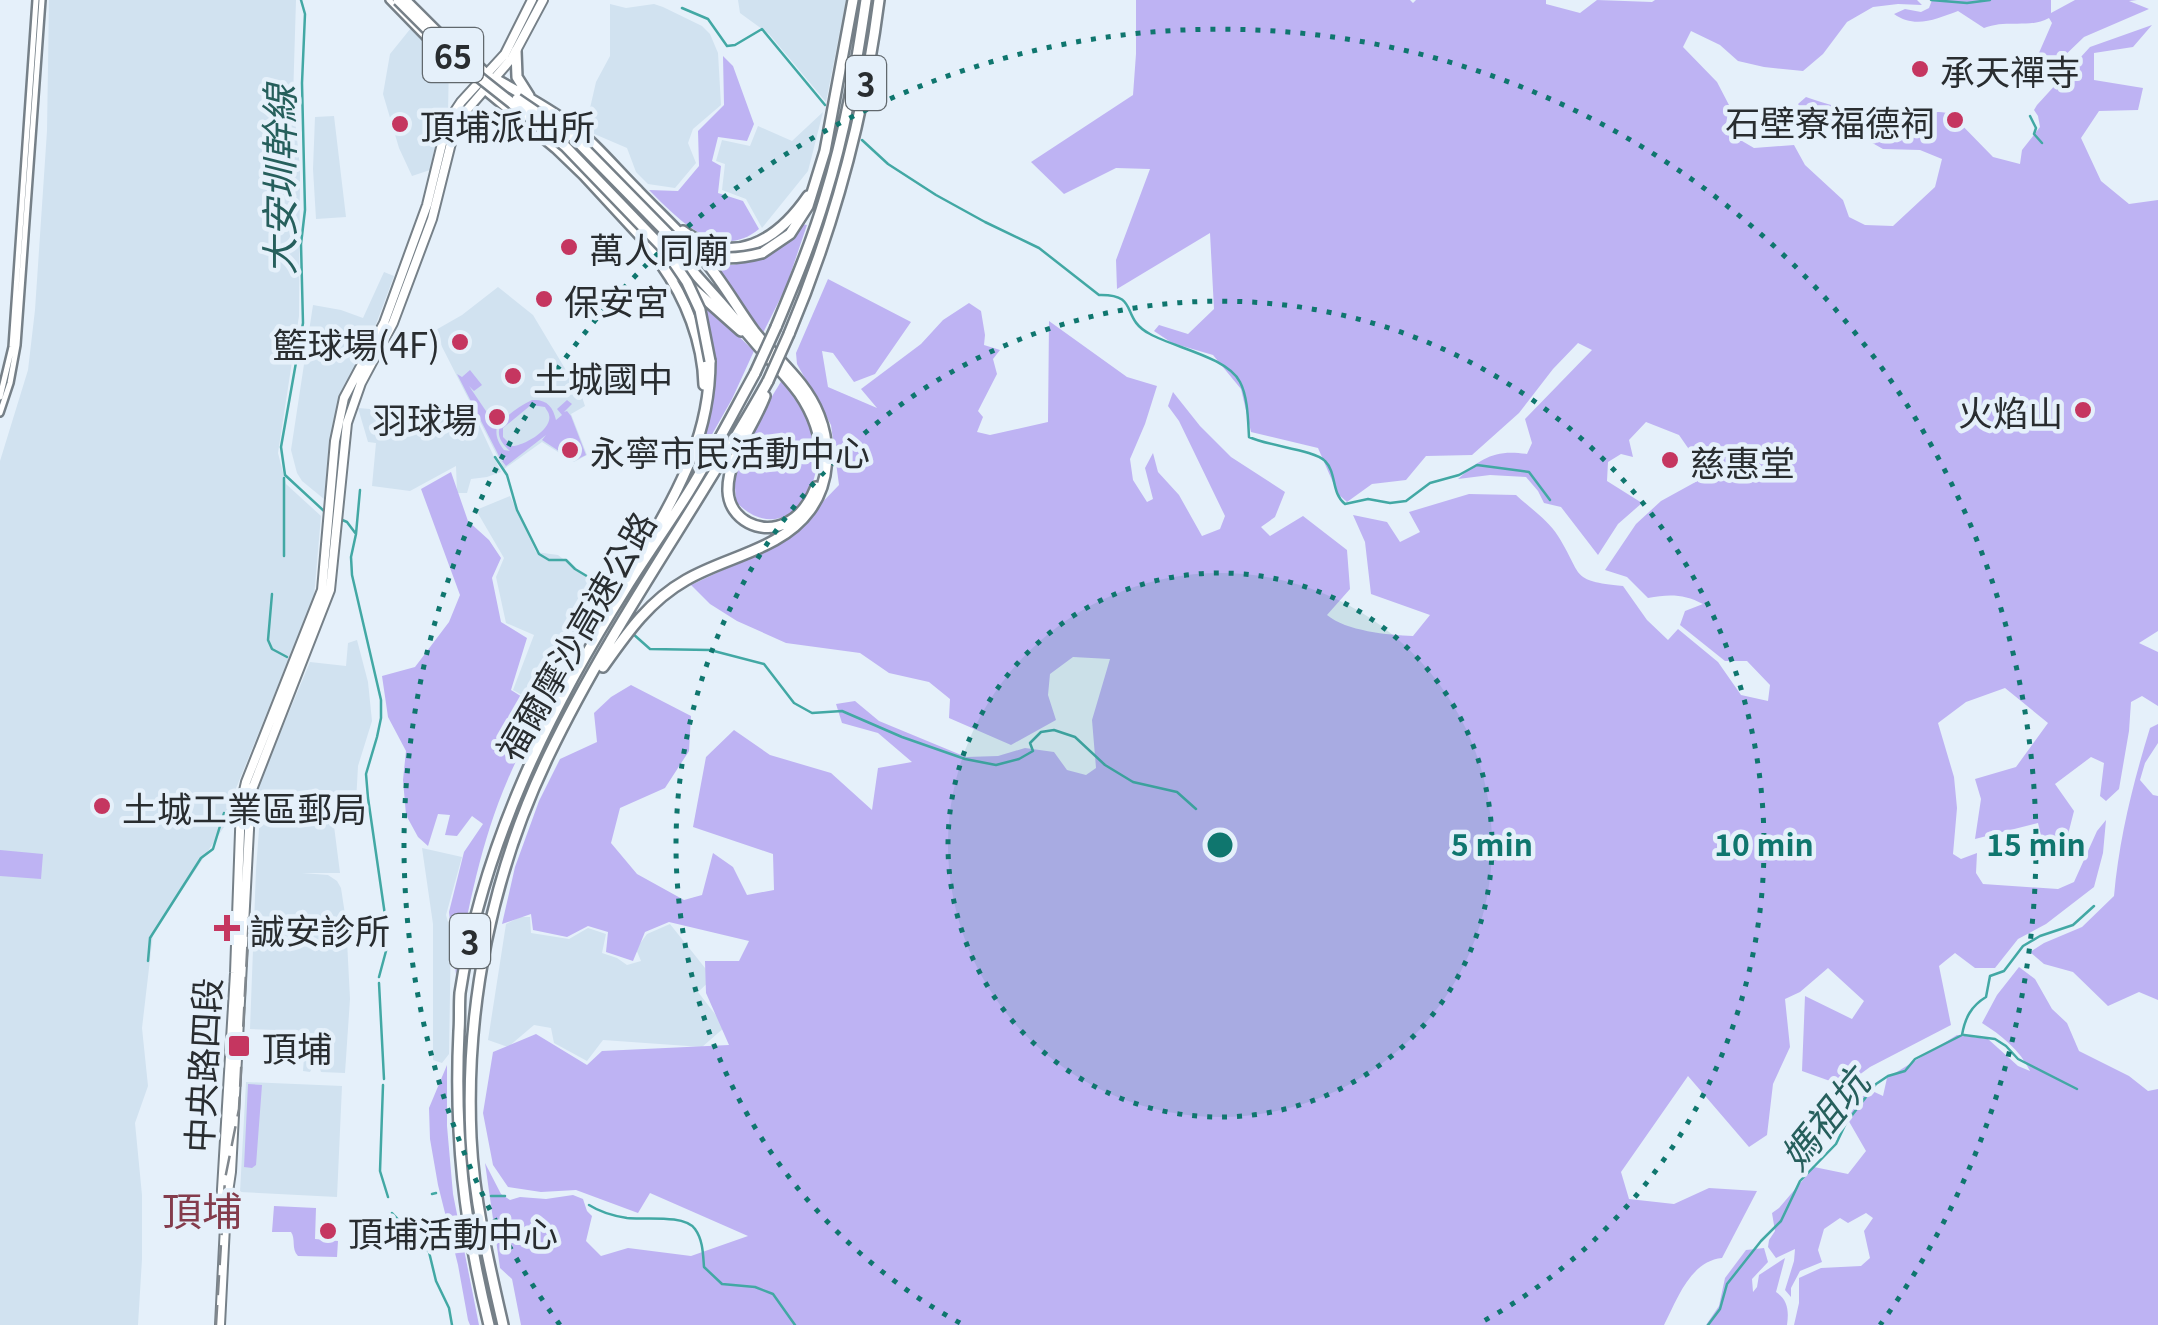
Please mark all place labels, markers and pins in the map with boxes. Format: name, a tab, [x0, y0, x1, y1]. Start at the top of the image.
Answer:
place label: 承天禪寺	[1940, 44, 2080, 95]
marker: 承天禪寺	[1909, 58, 1931, 80]
place label: 石壁寮福德祠	[1725, 95, 1935, 146]
place label: 頂埔派出所	[420, 99, 595, 150]
marker: 石壁寮福德祠	[1944, 109, 1966, 131]
marker: 頂埔派出所	[389, 113, 411, 135]
place label: 萬人同廟	[589, 222, 729, 273]
marker: 萬人同廟	[558, 236, 580, 258]
place label: 保安宮	[564, 274, 669, 325]
marker: 保安宮	[533, 288, 555, 310]
place label: 籃球場(4F)	[273, 317, 440, 368]
marker: 籃球場(4F)	[449, 331, 471, 353]
place label: 土城國中	[533, 351, 673, 402]
marker: 土城國中	[502, 365, 524, 387]
place label: 火焰山	[1958, 385, 2063, 436]
place label: 羽球場	[372, 392, 477, 443]
marker: 火焰山	[2072, 399, 2094, 421]
marker: 羽球場	[486, 406, 508, 428]
place label: 永寧市民活動中心	[590, 425, 870, 476]
place label: 慈惠堂	[1690, 435, 1795, 486]
marker: 永寧市民活動中心	[559, 439, 581, 461]
marker: 慈惠堂	[1659, 449, 1681, 471]
place label: 土城工業區郵局	[122, 781, 367, 832]
marker: 土城工業區郵局	[91, 795, 113, 817]
centre of rings	[1202, 827, 1238, 863]
place label: 誠安診所	[250, 903, 390, 954]
marker: 誠安診所	[214, 915, 240, 941]
place label: 頂埔	[262, 1021, 332, 1072]
marker: 頂埔	[226, 1033, 252, 1059]
place label: 頂埔活動中心	[348, 1206, 558, 1257]
marker: 頂埔活動中心	[317, 1220, 339, 1242]

